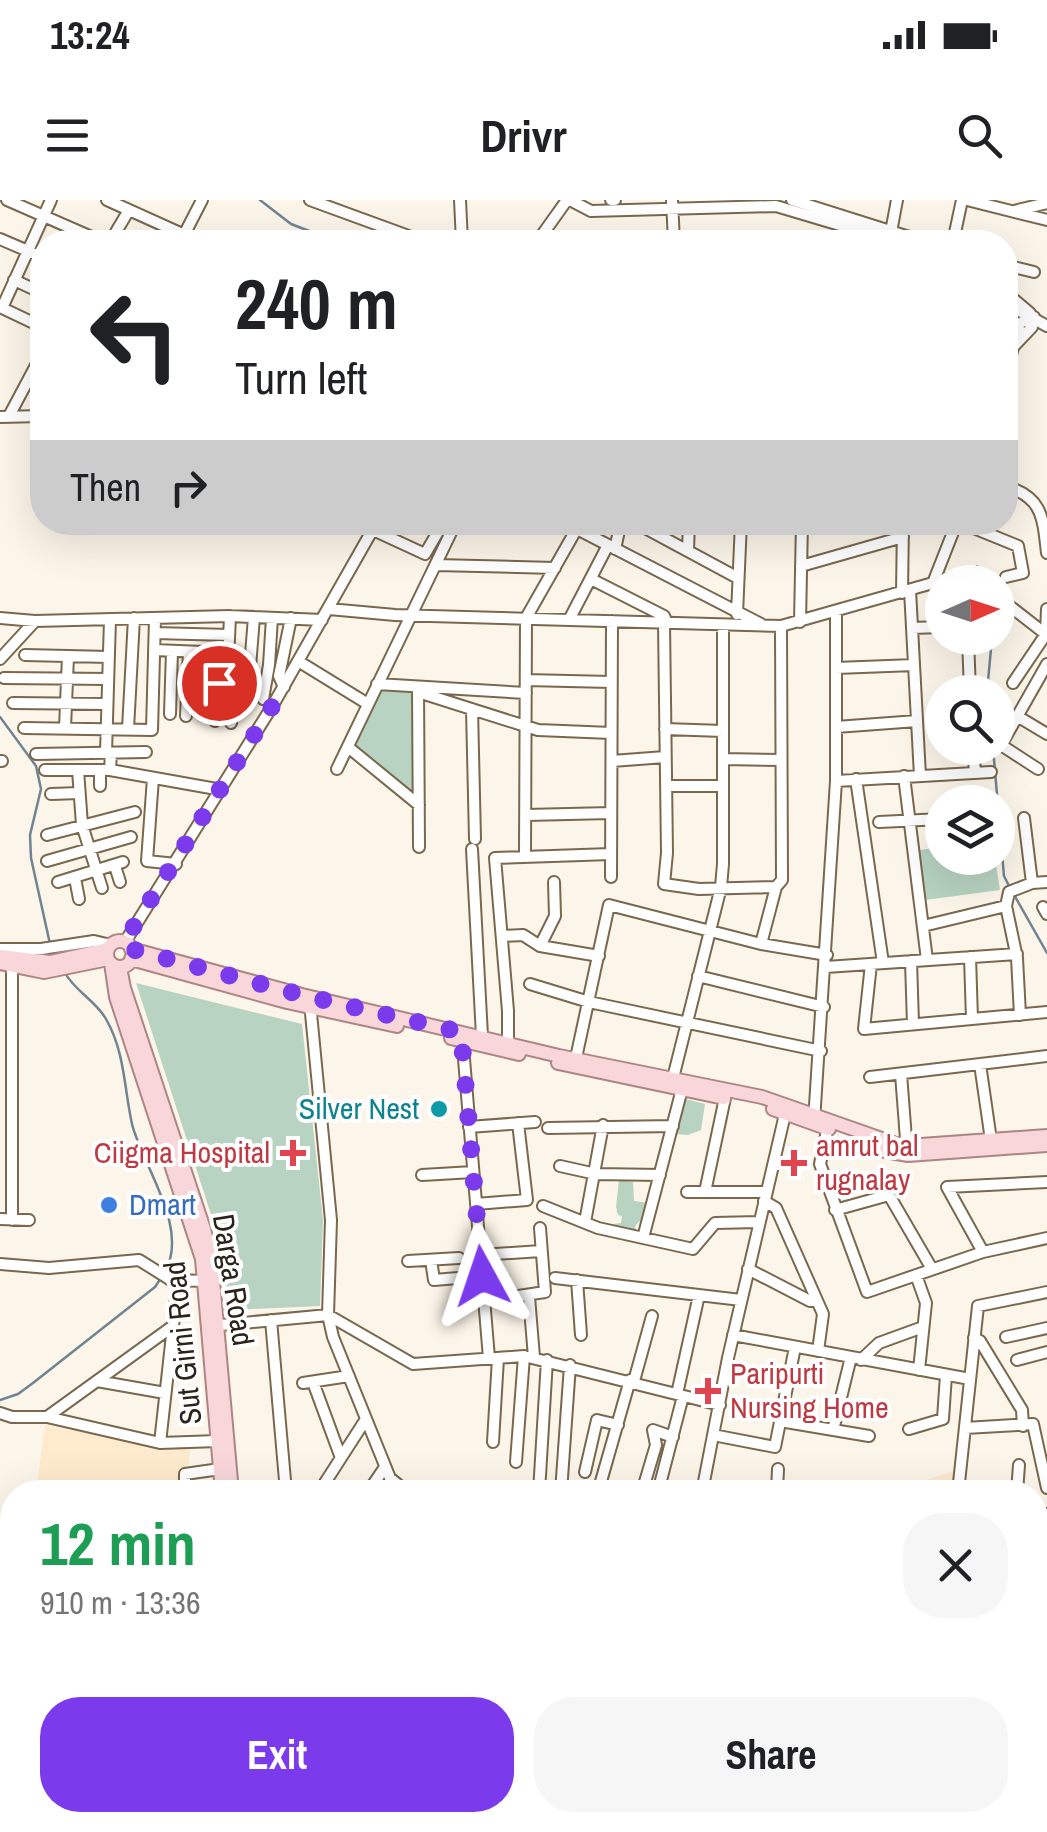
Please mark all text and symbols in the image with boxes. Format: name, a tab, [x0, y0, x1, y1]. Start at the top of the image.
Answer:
text: 13:24	[50, 10, 130, 61]
text: Drivr	[480, 105, 567, 166]
icon: menu	[40, 108, 95, 163]
icon: search	[952, 108, 1007, 163]
text: 240 m	[235, 257, 398, 351]
icon: left	[70, 270, 200, 400]
text: Turn left	[235, 347, 367, 408]
icon: right	[161, 460, 216, 515]
text: Then	[70, 462, 141, 513]
north arrow	[925, 565, 1015, 655]
map controls	[925, 565, 1015, 875]
pin	[177, 641, 262, 726]
icon: arrive	[192, 656, 247, 711]
button: search	[925, 675, 1015, 765]
button: layers	[925, 785, 1015, 875]
place label: Silver Nest	[299, 1088, 419, 1128]
marker: Silver Nest	[428, 1098, 450, 1120]
place label: amrut bal rugnalay	[816, 1125, 919, 1199]
place label: Ciigma Hospital	[94, 1132, 270, 1172]
marker: Ciigma Hospital	[280, 1140, 306, 1166]
marker: amrut bal rugnalay	[781, 1150, 807, 1176]
place label: Dmart	[129, 1184, 196, 1224]
marker: Dmart	[98, 1194, 120, 1216]
street label: Darga Road	[204, 1211, 264, 1348]
position arrow	[430, 1224, 534, 1328]
street label: Sut Girni Road	[154, 1259, 210, 1427]
place label: Paripurti Nursing Home	[730, 1353, 889, 1427]
marker: Paripurti Nursing Home	[695, 1378, 721, 1404]
text: 12 min	[40, 1503, 196, 1584]
button: close	[903, 1513, 1008, 1618]
text: 910 m · 13:36	[40, 1581, 200, 1624]
button: Exit	[40, 1697, 514, 1812]
button: Share	[534, 1697, 1008, 1812]

